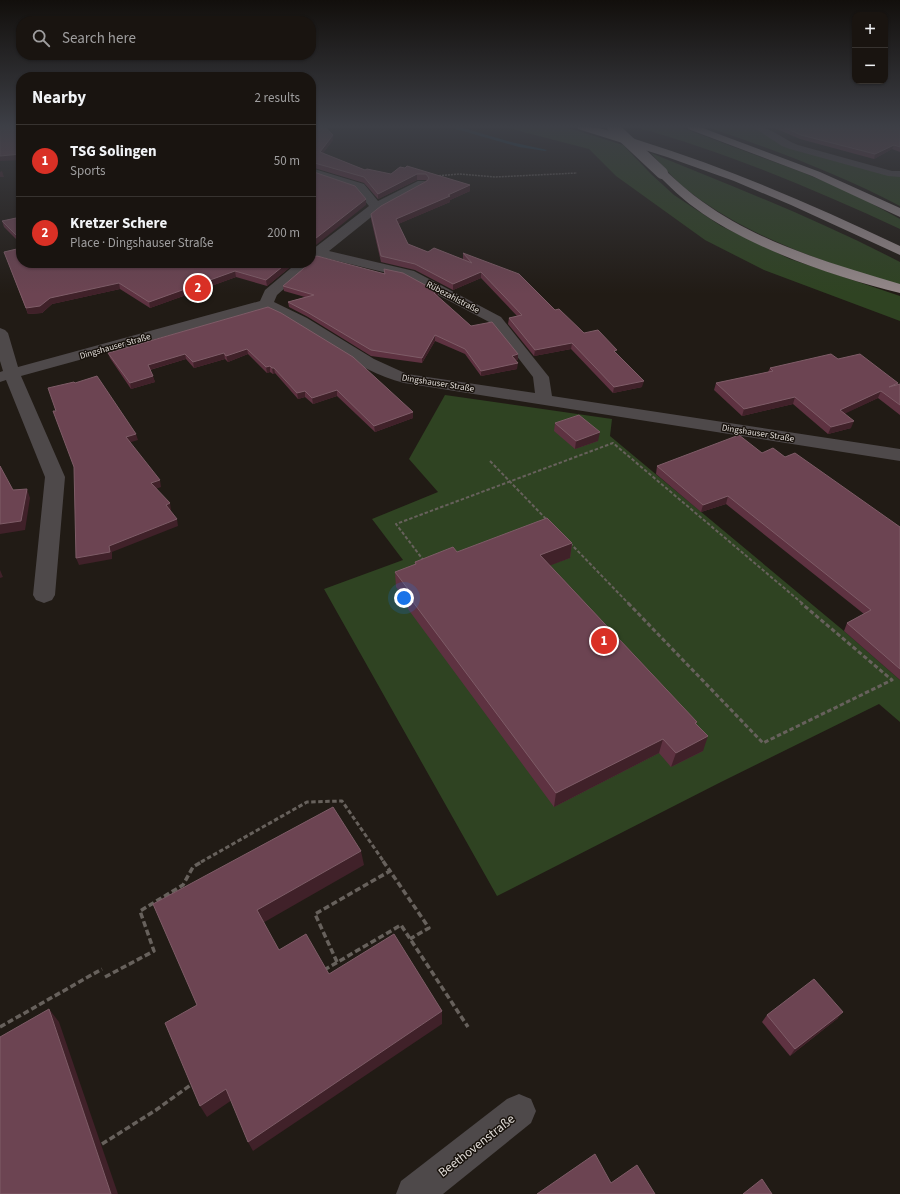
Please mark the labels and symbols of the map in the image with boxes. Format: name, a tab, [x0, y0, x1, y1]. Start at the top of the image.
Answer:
pin: 2	[185, 273, 211, 303]
street label: Rübezahlstraße	[424, 278, 482, 317]
street label: Dingshauser Straße	[78, 330, 153, 363]
street label: Dingshauser Straße	[401, 371, 476, 396]
street label: Dingshauser Straße	[721, 421, 796, 446]
your location	[394, 588, 414, 608]
pin: 1	[591, 626, 617, 656]
street label: Beethovenstraße	[435, 1110, 519, 1181]

